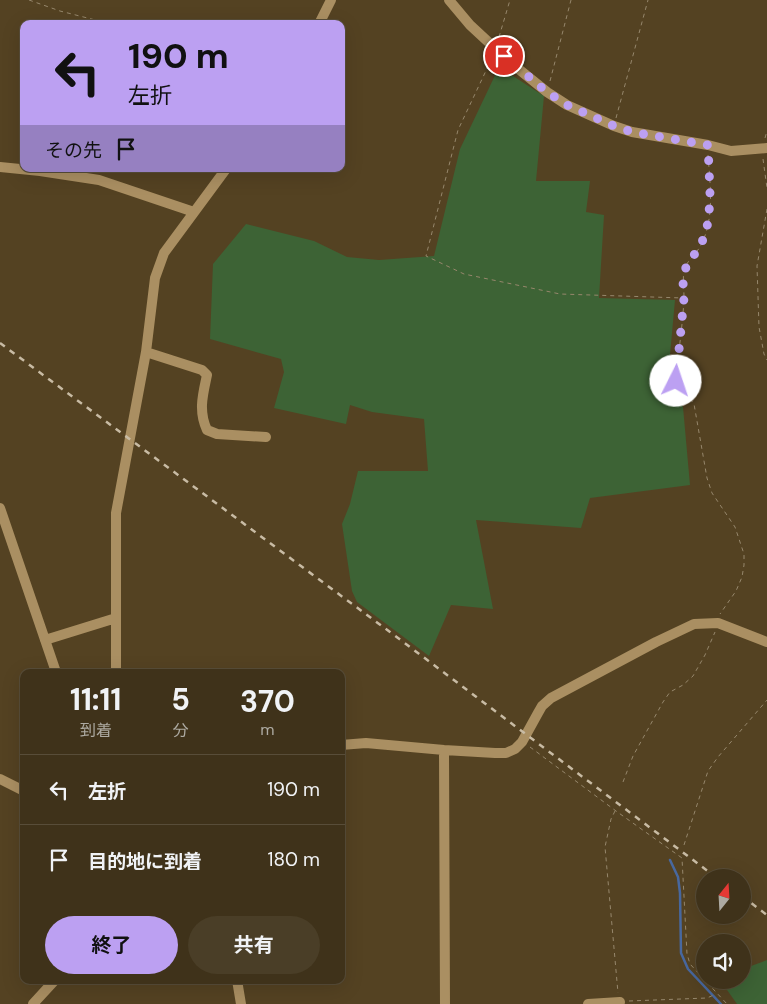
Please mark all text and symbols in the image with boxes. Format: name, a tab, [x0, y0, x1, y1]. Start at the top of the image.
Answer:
text: 190 m	[128, 33, 229, 79]
pin	[483, 35, 525, 77]
icon: left	[45, 40, 110, 105]
icon: arrive	[490, 42, 518, 70]
text: 左折	[128, 81, 172, 110]
icon: arrive	[112, 135, 140, 163]
text: その先	[45, 138, 102, 163]
position arrow	[649, 354, 701, 406]
text: 11:11	[70, 680, 121, 719]
text: 5	[171, 680, 190, 719]
text: 370	[240, 682, 295, 721]
text: m	[260, 719, 275, 740]
text: 到着	[80, 720, 112, 741]
text: 分	[173, 720, 189, 741]
icon: left	[45, 776, 73, 804]
text: 190 m	[267, 777, 320, 802]
text: 左折	[88, 779, 126, 804]
icon: arrive	[45, 846, 73, 874]
text: 180 m	[268, 847, 320, 872]
text: 目的地に到着	[88, 849, 202, 874]
north arrow	[696, 869, 751, 924]
map controls	[696, 869, 751, 989]
button: 終了	[45, 916, 178, 974]
button: 共有	[188, 916, 320, 974]
button: sound	[696, 934, 751, 989]

